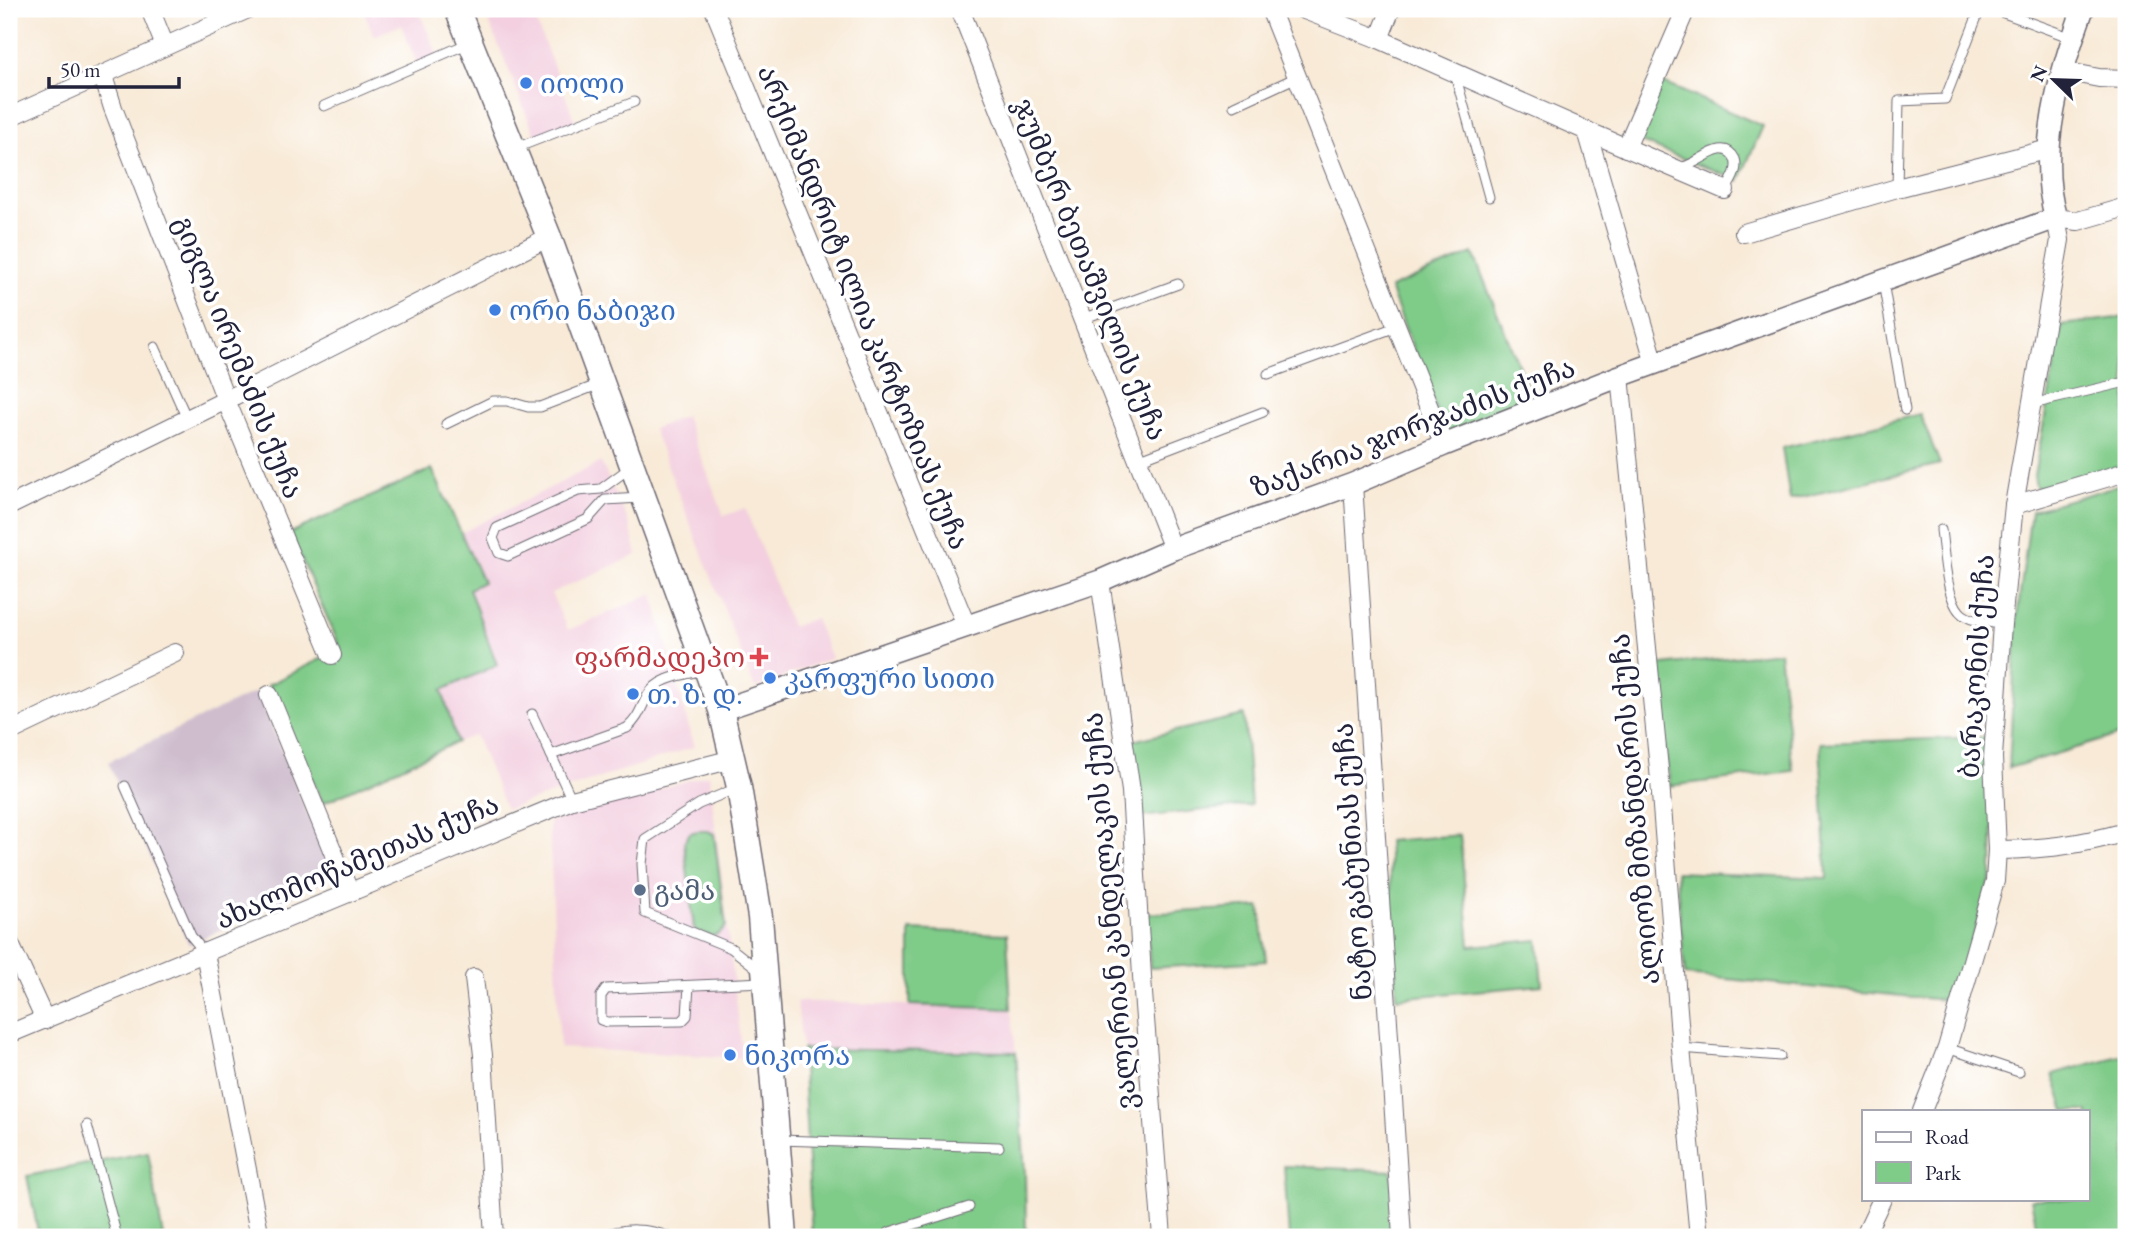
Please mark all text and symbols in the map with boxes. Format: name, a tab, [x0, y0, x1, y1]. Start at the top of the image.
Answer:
scale bar	[49, 46, 178, 90]
north arrow	[2020, 46, 2090, 116]
text: 50 m	[60, 56, 101, 83]
street label: არქიმანდრიტ ილია კარტოზიას ქუჩა	[750, 59, 978, 555]
text: N	[2024, 61, 2054, 86]
place label: იოლი	[540, 65, 625, 101]
marker: იოლი	[518, 75, 534, 91]
street label: ჯუმბერ ბეთაშვილის ქუჩა	[1006, 93, 1176, 445]
street label: გიგლა ირემაძის ქუჩა	[166, 210, 312, 504]
place label: ორი ნაბიჯი	[509, 292, 676, 328]
marker: ორი ნაბიჯი	[487, 302, 503, 318]
street label: ზაქარია ჯორჯაძის ქუჩა	[1246, 349, 1580, 505]
street label: ბარაკონის ქუჩა	[1950, 553, 2002, 779]
street label: ალიოზ მიზანდარის ქუჩა	[1601, 632, 1667, 986]
place label: ფარმადეპო	[574, 639, 745, 675]
marker: ფარმადეპო	[751, 649, 767, 665]
place label: კარფური სითი	[784, 660, 995, 696]
marker: კარფური სითი	[762, 670, 778, 686]
place label: თ. ზ. დ.	[647, 676, 743, 712]
marker: თ. ზ. დ.	[625, 686, 641, 702]
street label: ვალერიან კანდელაკის ქუჩა	[1074, 711, 1144, 1111]
street label: ნატო გაბუნიას ქუჩა	[1324, 722, 1380, 1002]
street label: ახალმოწამეთას ქუჩა	[210, 785, 504, 937]
place label: გამა	[654, 872, 715, 908]
marker: გამა	[632, 882, 648, 898]
place label: ნიკორა	[744, 1037, 850, 1073]
marker: ნიკორა	[722, 1047, 738, 1063]
legend	[1862, 1110, 2090, 1200]
text: Road	[1925, 1123, 1969, 1150]
text: Park	[1925, 1159, 1962, 1186]

